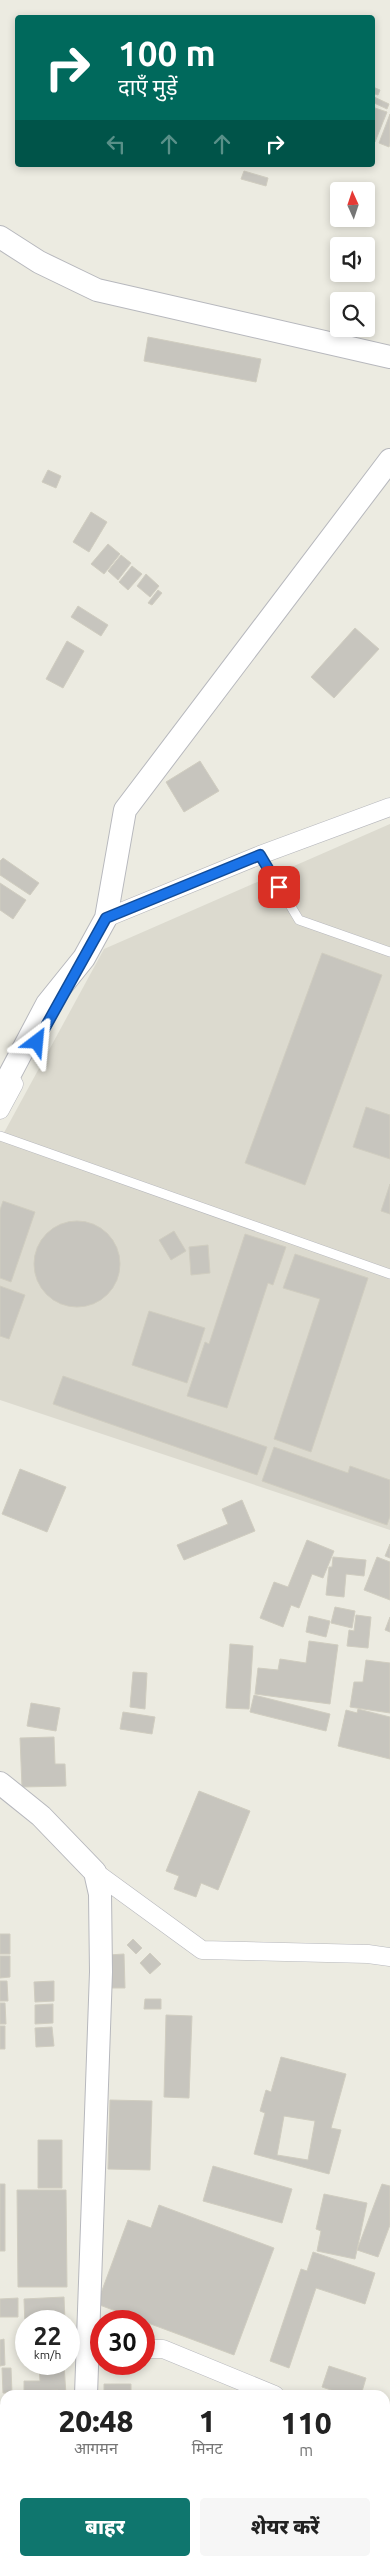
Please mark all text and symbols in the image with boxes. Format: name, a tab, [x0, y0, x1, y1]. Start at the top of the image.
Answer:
text: 100 m	[118, 33, 216, 73]
icon: right	[35, 35, 100, 100]
text: दाएँ मुड़ें	[118, 74, 178, 99]
icon: left	[102, 130, 130, 158]
icon: ahead	[155, 130, 183, 158]
icon: ahead	[208, 130, 236, 158]
icon: right	[261, 130, 289, 158]
north arrow	[330, 182, 375, 228]
map controls	[330, 182, 375, 337]
button: sound	[330, 237, 375, 282]
button: search	[330, 292, 375, 337]
pin	[258, 866, 300, 908]
icon: arrive	[265, 873, 293, 901]
position arrow	[10, 1015, 62, 1067]
speed limit sign: 30	[90, 2310, 155, 2375]
text: 22	[33, 2322, 62, 2350]
text: km/h	[34, 2348, 61, 2361]
text: 20:48	[58, 2404, 133, 2438]
text: 1	[199, 2404, 216, 2438]
text: 110	[281, 2406, 332, 2440]
text: आगमन	[74, 2439, 118, 2457]
text: मिनट	[192, 2439, 222, 2457]
text: m	[299, 2441, 313, 2459]
button: बाहर	[20, 2498, 190, 2556]
button: शेयर करें	[200, 2498, 370, 2556]

